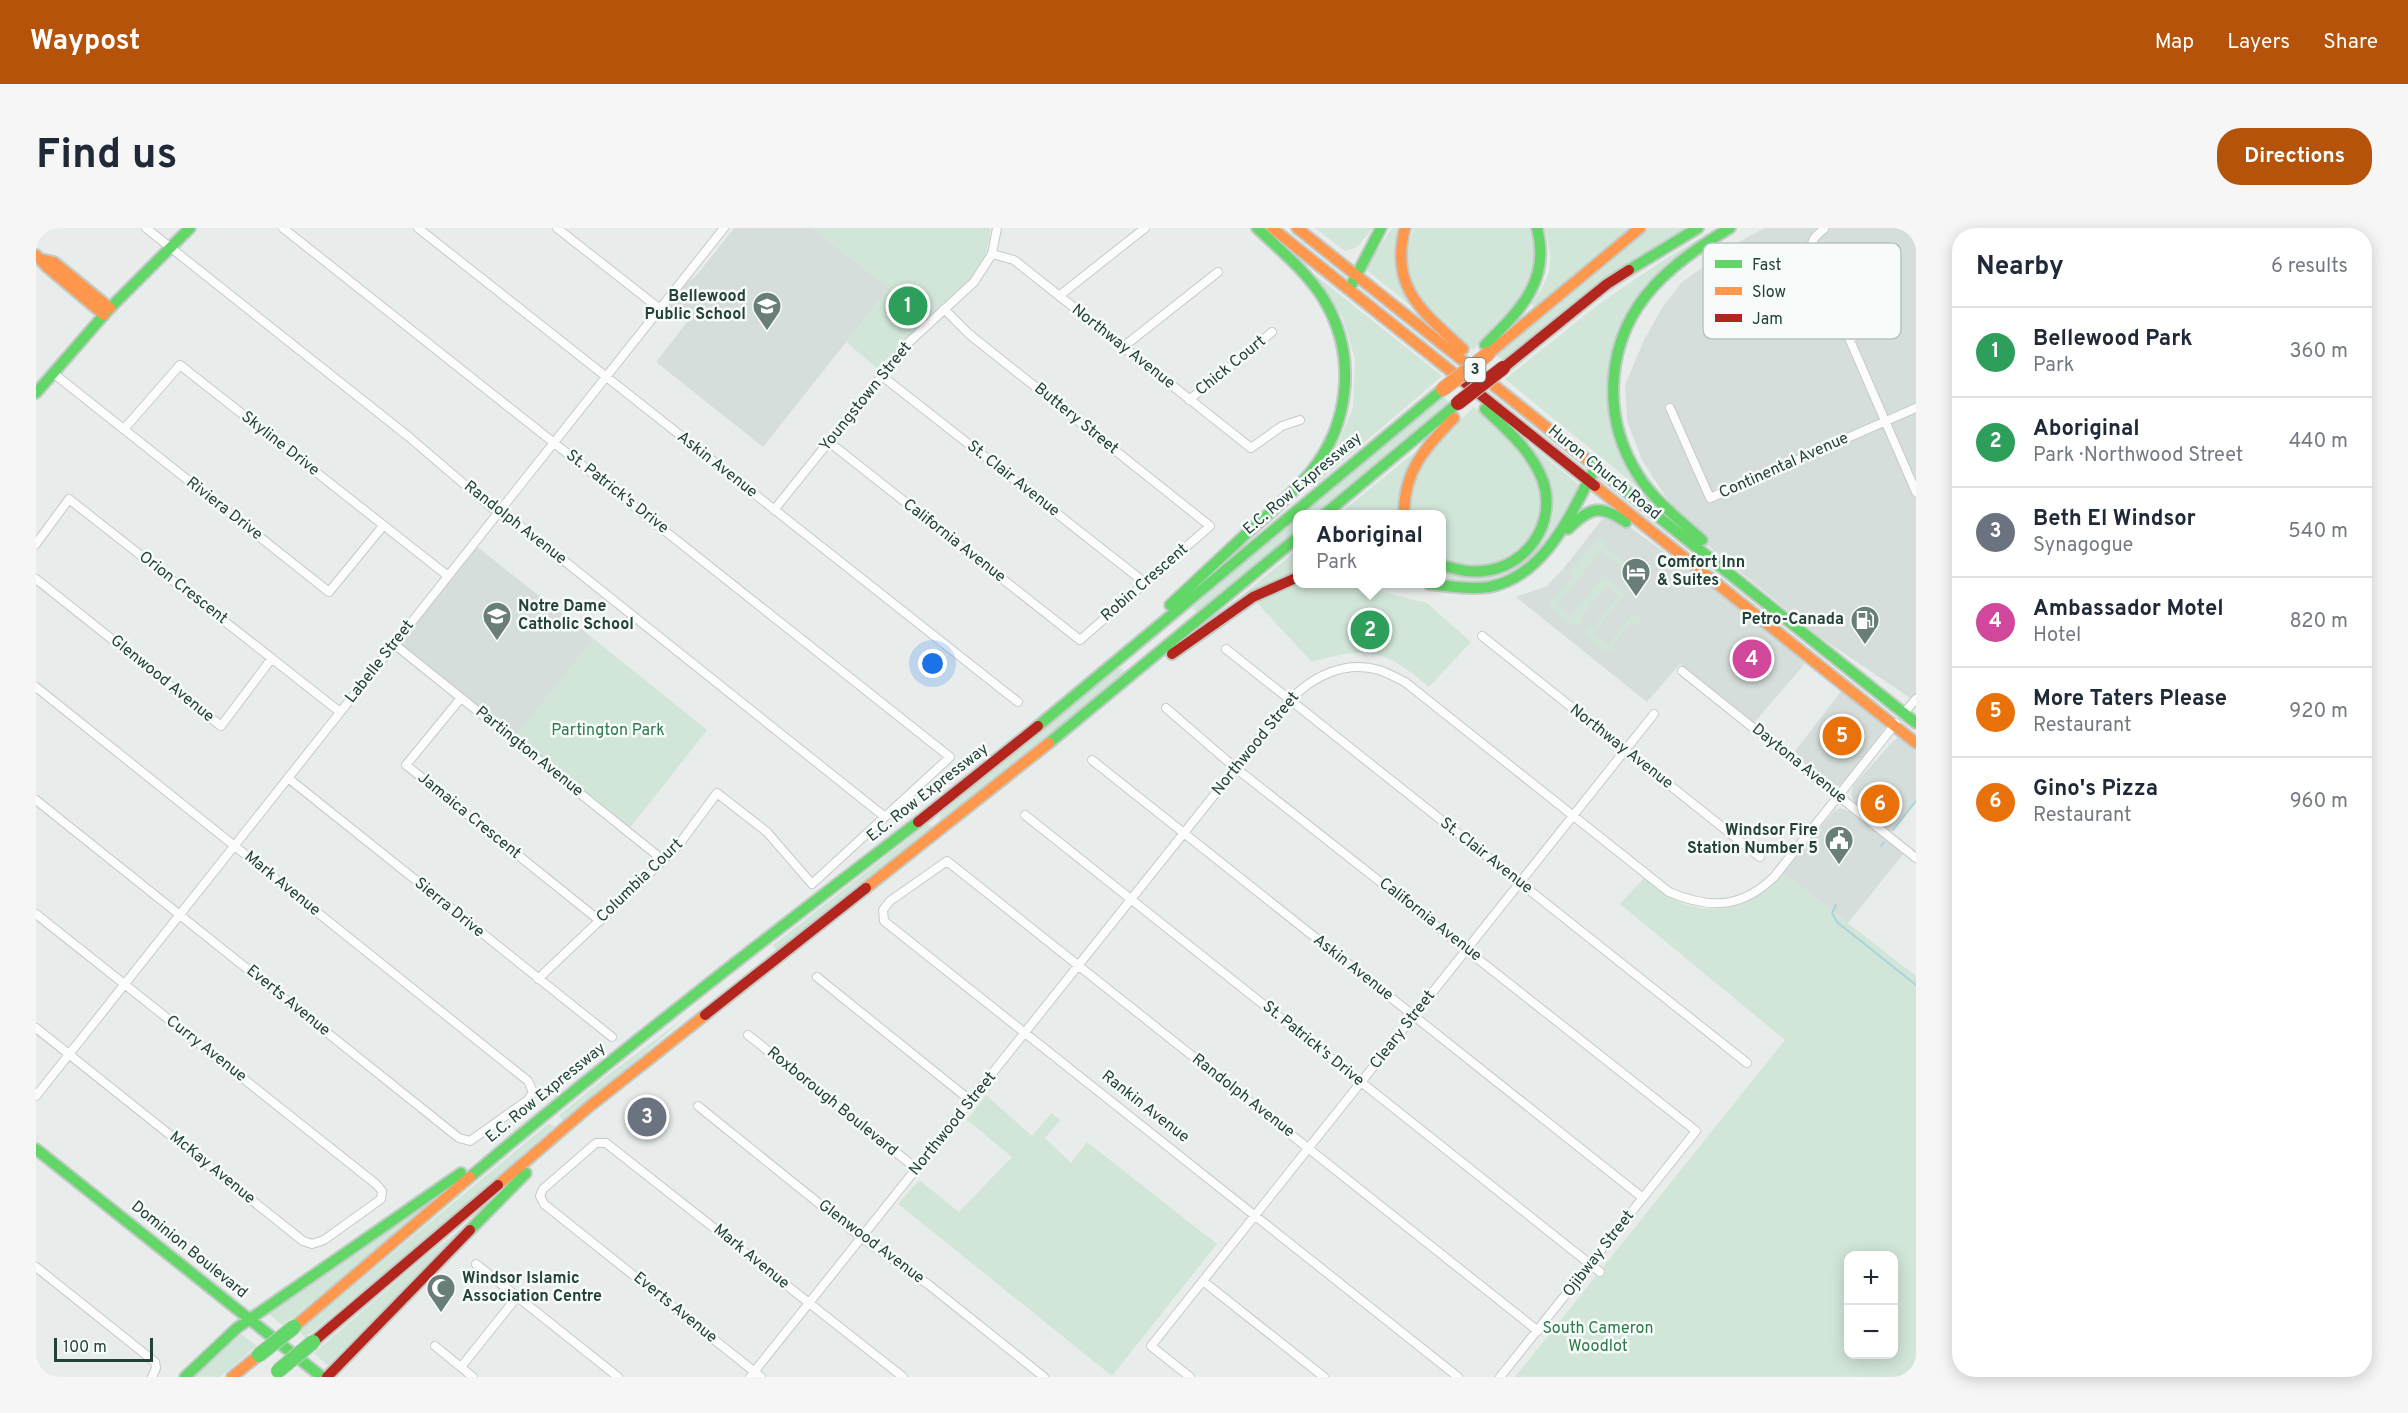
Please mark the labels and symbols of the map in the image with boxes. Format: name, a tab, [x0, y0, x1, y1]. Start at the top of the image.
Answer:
legend	[1703, 243, 1901, 339]
text: Fast	[1752, 256, 1782, 276]
text: Slow	[1752, 283, 1786, 303]
pin: 1	[888, 284, 928, 328]
place label: Bellewood Public School	[645, 287, 746, 325]
school or university icon: Bellewood Public School	[751, 290, 783, 332]
street label: Northway Avenue	[1067, 300, 1179, 394]
text: Jam	[1752, 310, 1783, 330]
street label: Chick Court	[1192, 332, 1270, 400]
street label: Youngstown Street	[816, 338, 916, 456]
road number: 3	[1464, 358, 1486, 382]
street label: Buttery Street	[1030, 379, 1122, 459]
street label: Skyline Drive	[237, 407, 323, 481]
street label: Huron Church Road	[1543, 421, 1665, 525]
street label: Askin Avenue	[673, 427, 761, 503]
street label: Continental Avenue	[1716, 428, 1852, 504]
street label: E.C. Row Expressway	[1240, 429, 1366, 539]
street label: St. Clair Avenue	[963, 437, 1063, 521]
street label: St. Patrick's Drive	[562, 446, 672, 538]
street label: Riviera Drive	[182, 473, 266, 545]
street label: Randolph Avenue	[460, 477, 570, 569]
street label: California Avenue	[899, 495, 1009, 587]
street label: Robin Crescent	[1097, 540, 1193, 626]
street label: Orion Crescent	[135, 547, 231, 629]
place label: Comfort Inn & Suites	[1657, 553, 1745, 591]
hotel icon: Comfort Inn & Suites	[1620, 556, 1652, 598]
place label: Notre Dame Catholic School	[518, 597, 634, 635]
school or university icon: Notre Dame Catholic School	[481, 600, 513, 642]
fuel station icon: Petro-Canada	[1849, 604, 1881, 646]
pin: 2	[1350, 608, 1390, 652]
place label: Petro-Canada	[1742, 610, 1844, 630]
street label: Labelle Street	[341, 616, 419, 708]
street label: Glenwood Avenue	[106, 631, 218, 727]
pin: 4	[1732, 636, 1772, 682]
your location	[918, 649, 947, 678]
street label: Northwood Street	[1208, 688, 1304, 800]
street label: Northway Avenue	[1565, 700, 1677, 794]
street label: Partington Avenue	[471, 702, 587, 802]
pin: 5	[1822, 714, 1862, 758]
street label: Daytona Avenue	[1747, 720, 1851, 808]
park label: Partington Park	[551, 721, 665, 741]
street label: E.C. Row Expressway	[863, 739, 993, 847]
street label: Jamaica Crescent	[413, 768, 525, 864]
pin: 6	[1860, 782, 1900, 826]
street label: St. Clair Avenue	[1436, 814, 1536, 898]
place label: Windsor Fire Station Number 5	[1687, 821, 1818, 859]
public building icon: Windsor Fire Station Number 5	[1823, 824, 1855, 866]
street label: Columbia Court	[593, 835, 687, 927]
street label: Mark Avenue	[240, 847, 324, 921]
street label: Sierra Drive	[410, 874, 488, 942]
street label: California Avenue	[1375, 874, 1485, 966]
street label: Askin Avenue	[1309, 930, 1397, 1006]
street label: Everts Avenue	[242, 961, 334, 1041]
street label: Cleary Street	[1366, 987, 1440, 1073]
street label: St. Patrick's Drive	[1258, 997, 1368, 1091]
street label: Curry Avenue	[162, 1011, 250, 1087]
street label: E.C. Row Expressway	[482, 1038, 610, 1148]
street label: Roxborough Boulevard	[762, 1043, 902, 1161]
street label: Randolph Avenue	[1188, 1050, 1298, 1142]
street label: Rankin Avenue	[1097, 1066, 1193, 1148]
street label: Northwood Street	[905, 1068, 1001, 1180]
pin: 3	[628, 1094, 666, 1140]
street label: McKay Avenue	[165, 1127, 259, 1209]
street label: Glenwood Avenue	[814, 1195, 928, 1289]
street label: Dominion Boulevard	[127, 1197, 251, 1303]
street label: Ojibway Street	[1559, 1207, 1639, 1301]
street label: Mark Avenue	[709, 1220, 793, 1294]
street label: Everts Avenue	[629, 1268, 721, 1348]
place label: Windsor Islamic Association Centre	[462, 1269, 602, 1307]
mosque icon: Windsor Islamic Association Centre	[425, 1272, 457, 1314]
park label: South Cameron Woodlot	[1543, 1319, 1653, 1357]
scale bar	[54, 1335, 153, 1362]

